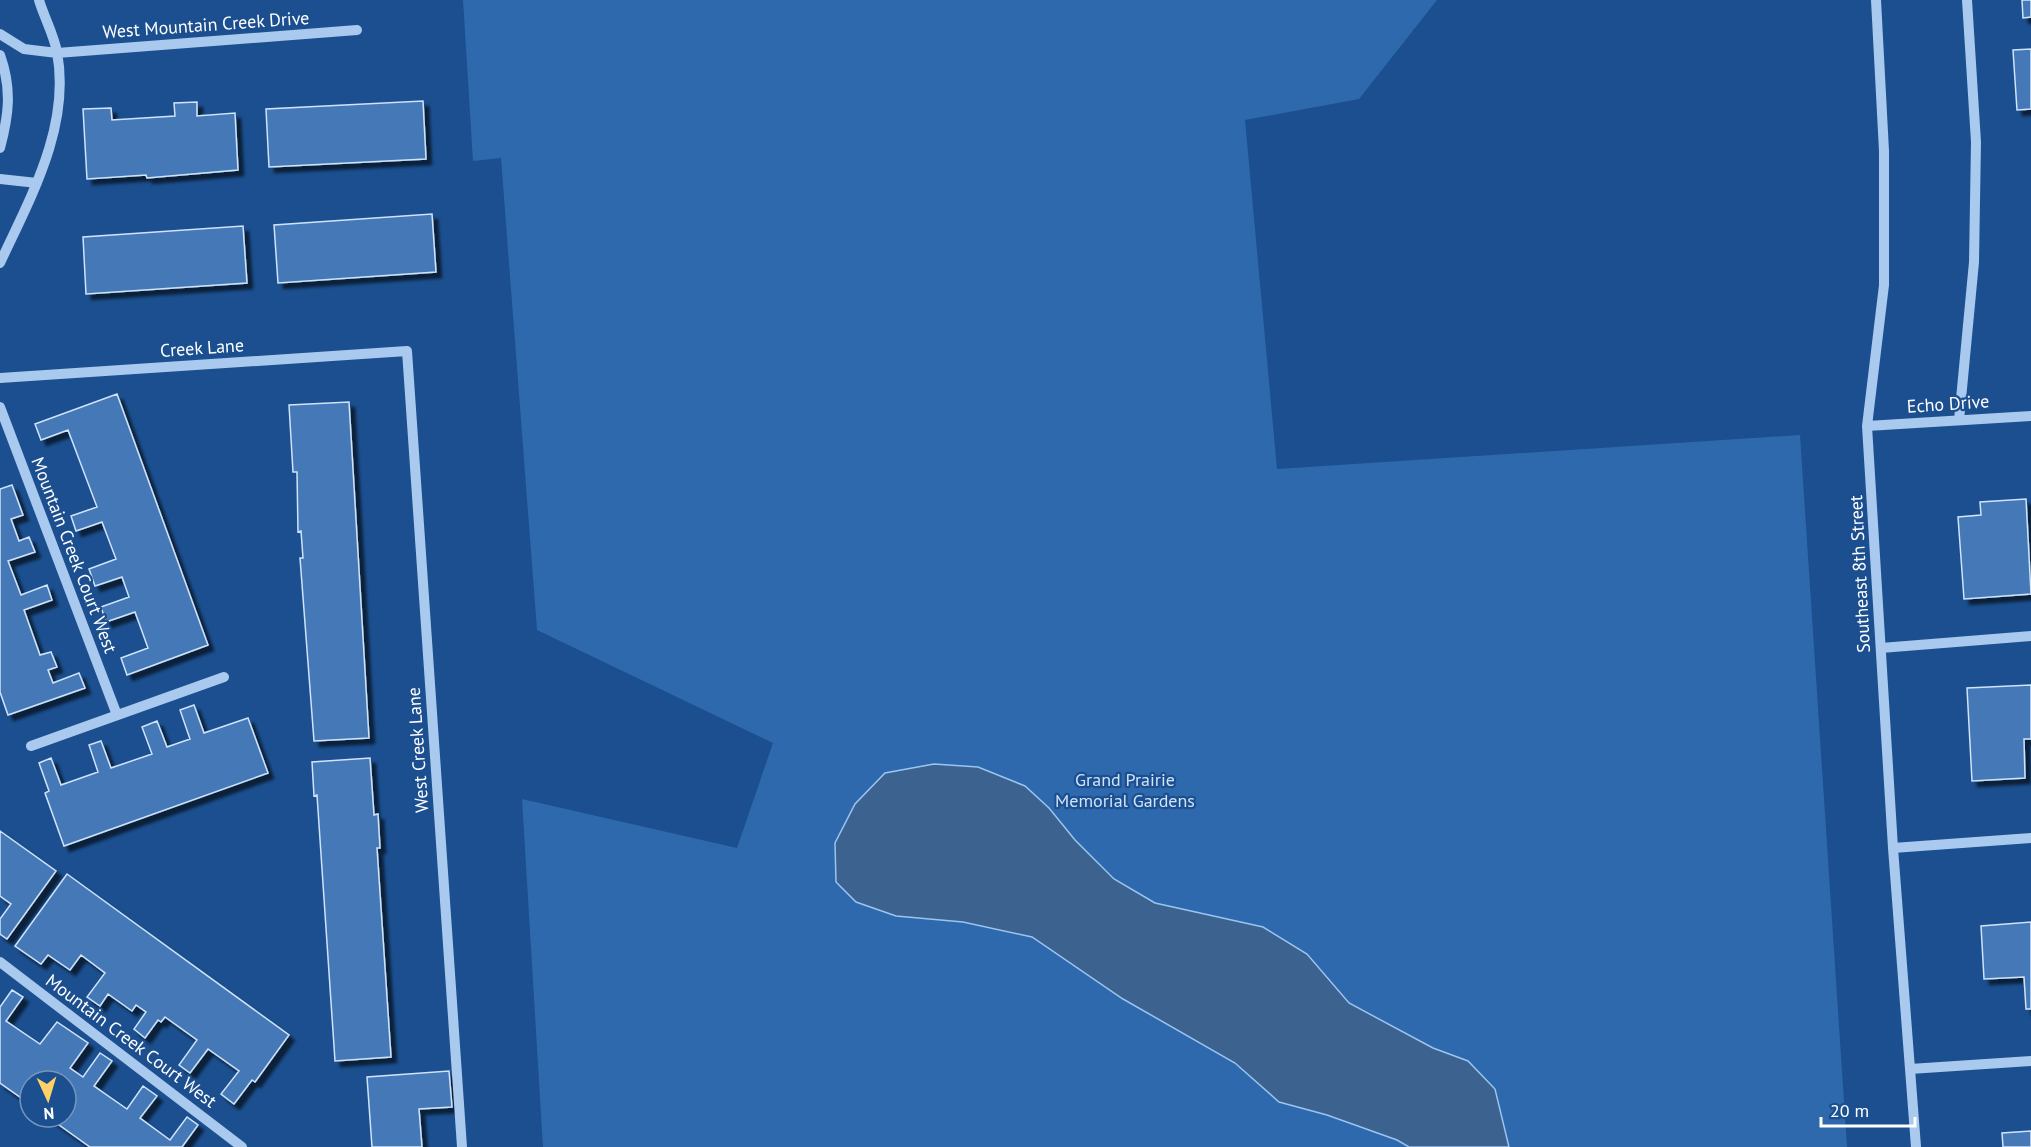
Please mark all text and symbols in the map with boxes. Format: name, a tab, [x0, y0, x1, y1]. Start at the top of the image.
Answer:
street label: West Mountain Creek Drive	[102, 6, 310, 43]
street label: Creek Lane	[159, 333, 245, 362]
street label: Echo Drive	[1906, 389, 1990, 418]
street label: Mountain Creek Court West	[26, 454, 123, 656]
street label: Southeast 8th Street	[1844, 495, 1875, 653]
street label: West Creek Lane	[402, 687, 433, 814]
park label: Grand Prairie Memorial Gardens	[1055, 768, 1195, 812]
street label: Mountain Creek Court West	[41, 969, 221, 1112]
north arrow	[18, 1069, 78, 1129]
scale bar	[1821, 1090, 1916, 1128]
text: 20 m	[1830, 1099, 1869, 1122]
text: N	[43, 1104, 55, 1124]

